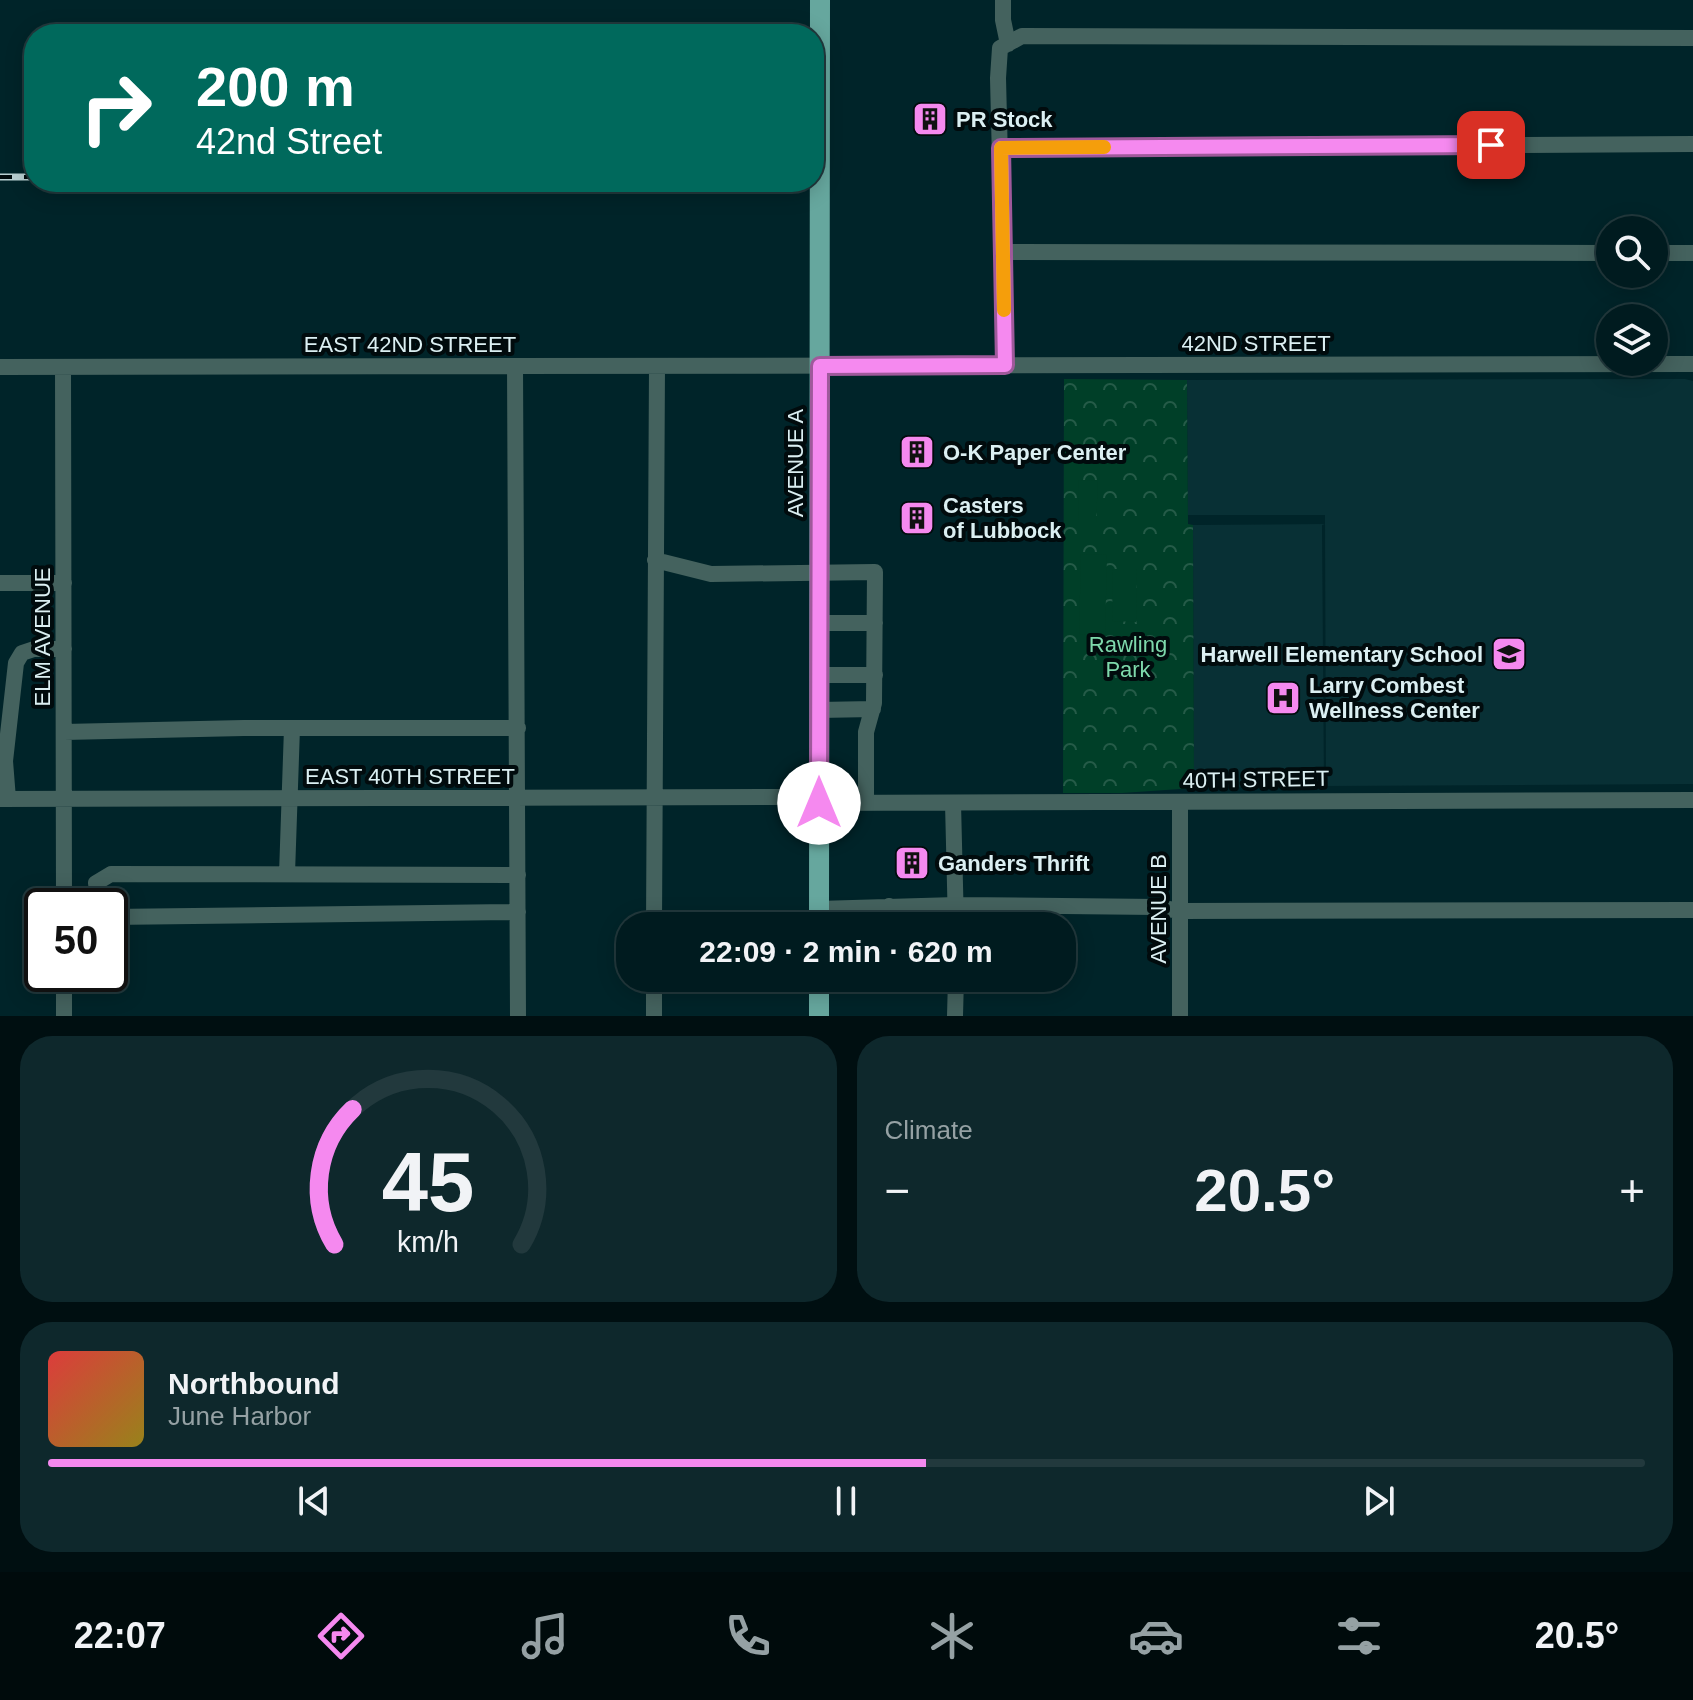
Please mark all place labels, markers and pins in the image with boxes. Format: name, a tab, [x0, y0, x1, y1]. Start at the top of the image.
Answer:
building icon: PR Stock	[911, 100, 949, 138]
place label: PR Stock	[956, 107, 1053, 132]
pin	[1457, 111, 1525, 179]
building icon: O-K Paper Center	[898, 433, 936, 471]
place label: O-K Paper Center	[943, 440, 1127, 465]
place label: Casters of Lubbock	[943, 493, 1062, 543]
building icon: Casters of Lubbock	[898, 499, 936, 537]
school or university icon: Harwell Elementary School	[1490, 635, 1528, 673]
place label: Harwell Elementary School	[1201, 642, 1483, 667]
place label: Larry Combest Wellness Center	[1309, 673, 1480, 723]
hospital icon: Larry Combest Wellness Center	[1264, 679, 1302, 717]
building icon: Ganders Thrift	[893, 844, 931, 882]
place label: Ganders Thrift	[938, 851, 1090, 876]

